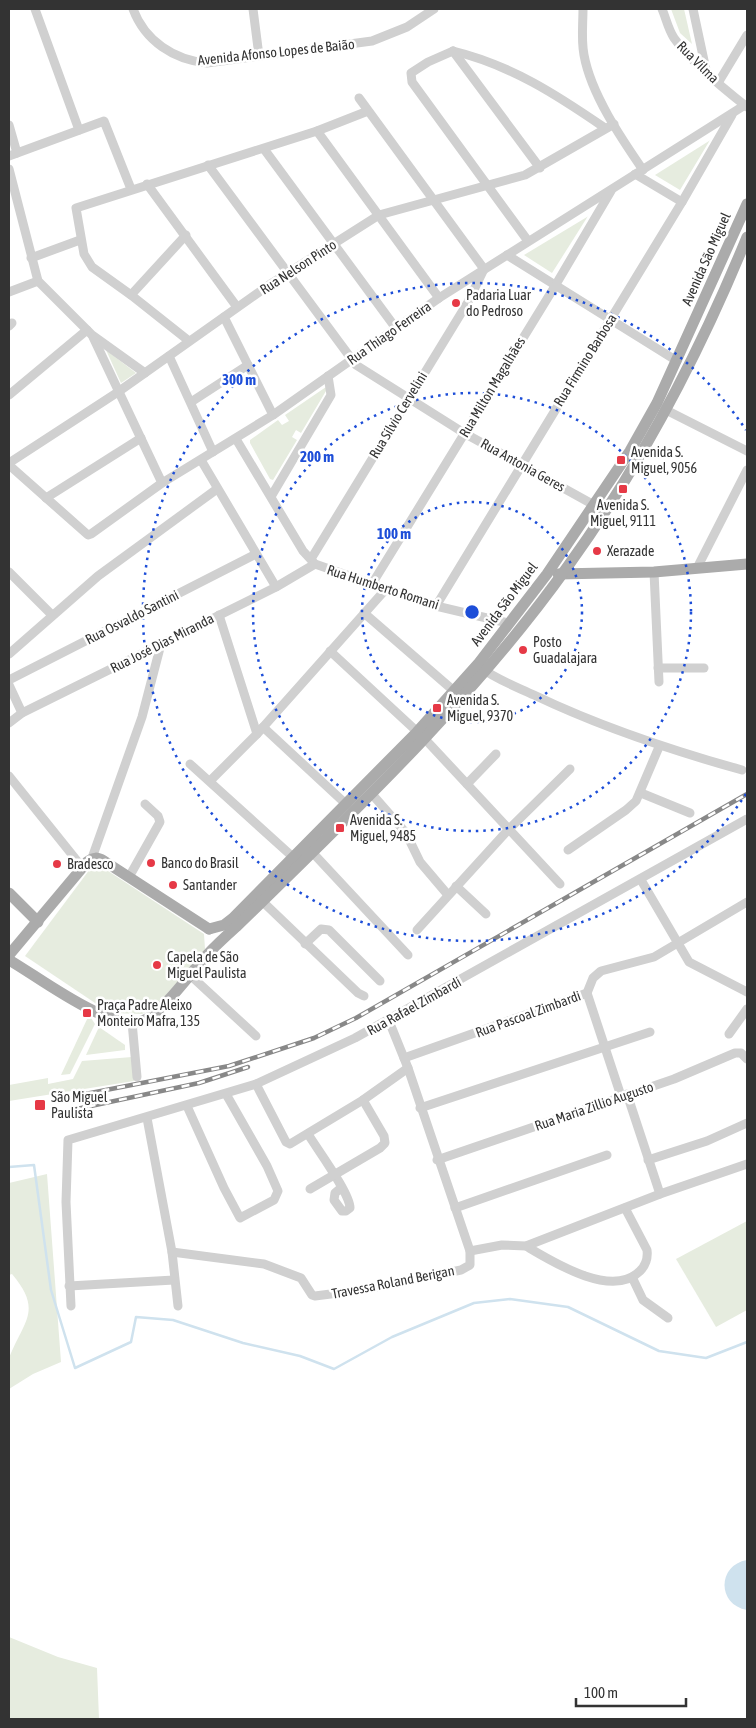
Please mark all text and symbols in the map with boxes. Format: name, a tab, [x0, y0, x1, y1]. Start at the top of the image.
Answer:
street label: Avenida Afonso Lopes de Baião	[197, 36, 355, 68]
street label: Rua Vilma	[674, 38, 722, 86]
street label: Avenida São Miguel	[678, 210, 734, 308]
street label: Rua Nelson Pinto	[257, 236, 339, 298]
place label: Padaria Luar do Pedroso	[466, 287, 532, 319]
marker: Padaria Luar do Pedroso	[450, 297, 462, 309]
street label: Rua Thiago Ferreira	[344, 298, 434, 368]
street label: Rua Firmino Barbosa	[550, 311, 620, 409]
street label: Rua Milton Magalhães	[456, 334, 528, 440]
street label: Rua Sílvio Cervelini	[366, 369, 430, 461]
text: 300 m	[222, 371, 256, 388]
street label: Rua Antonia Geres	[478, 435, 568, 495]
place label: Avenida S. Miguel, 9056	[631, 444, 698, 476]
text: 200 m	[300, 448, 334, 465]
marker: Avenida S. Miguel, 9056	[615, 454, 627, 466]
marker: Avenida S. Miguel, 9111	[617, 483, 629, 495]
place label: Avenida S. Miguel, 9111	[590, 497, 656, 529]
text: 100 m	[377, 525, 411, 542]
place label: Xerazade	[607, 543, 654, 559]
marker: Xerazade	[591, 545, 603, 557]
street label: Avenida São Miguel	[467, 559, 541, 649]
street label: Rua Humberto Romani	[325, 561, 441, 613]
street label: Rua Osvaldo Santini	[83, 587, 181, 647]
centre of rings	[463, 603, 481, 621]
street label: Rua José Dias Miranda	[108, 610, 216, 676]
place label: Posto Guadalajara	[533, 634, 597, 666]
marker: Posto Guadalajara	[517, 644, 529, 656]
place label: Avenida S. Miguel, 9370	[447, 692, 514, 724]
marker: Avenida S. Miguel, 9370	[431, 702, 443, 714]
place label: Avenida S. Miguel, 9485	[350, 812, 416, 844]
marker: Avenida S. Miguel, 9485	[334, 822, 346, 834]
place label: Banco do Brasil	[161, 855, 239, 871]
place label: Bradesco	[67, 856, 114, 872]
marker: Banco do Brasil	[145, 857, 157, 869]
marker: Bradesco	[51, 858, 63, 870]
place label: Santander	[183, 877, 238, 893]
marker: Santander	[167, 879, 179, 891]
place label: Capela de São Miguel Paulista	[167, 949, 247, 981]
marker: Capela de São Miguel Paulista	[151, 959, 163, 971]
street label: Rua Rafael Zimbardi	[364, 974, 464, 1038]
street label: Rua Pascoal Zimbardi	[473, 988, 583, 1040]
place label: Praça Padre Aleixo Monteiro Mafra, 135	[97, 997, 200, 1029]
marker: Praça Padre Aleixo Monteiro Mafra, 135	[81, 1007, 93, 1019]
street label: Rua Maria Zillio Augusto	[533, 1078, 655, 1134]
place label: São Miguel Paulista	[51, 1089, 108, 1121]
marker: São Miguel Paulista	[33, 1098, 47, 1112]
street label: Travessa Roland Berigan	[330, 1262, 456, 1302]
scale bar	[576, 1676, 686, 1708]
text: 100 m	[584, 1684, 618, 1701]

